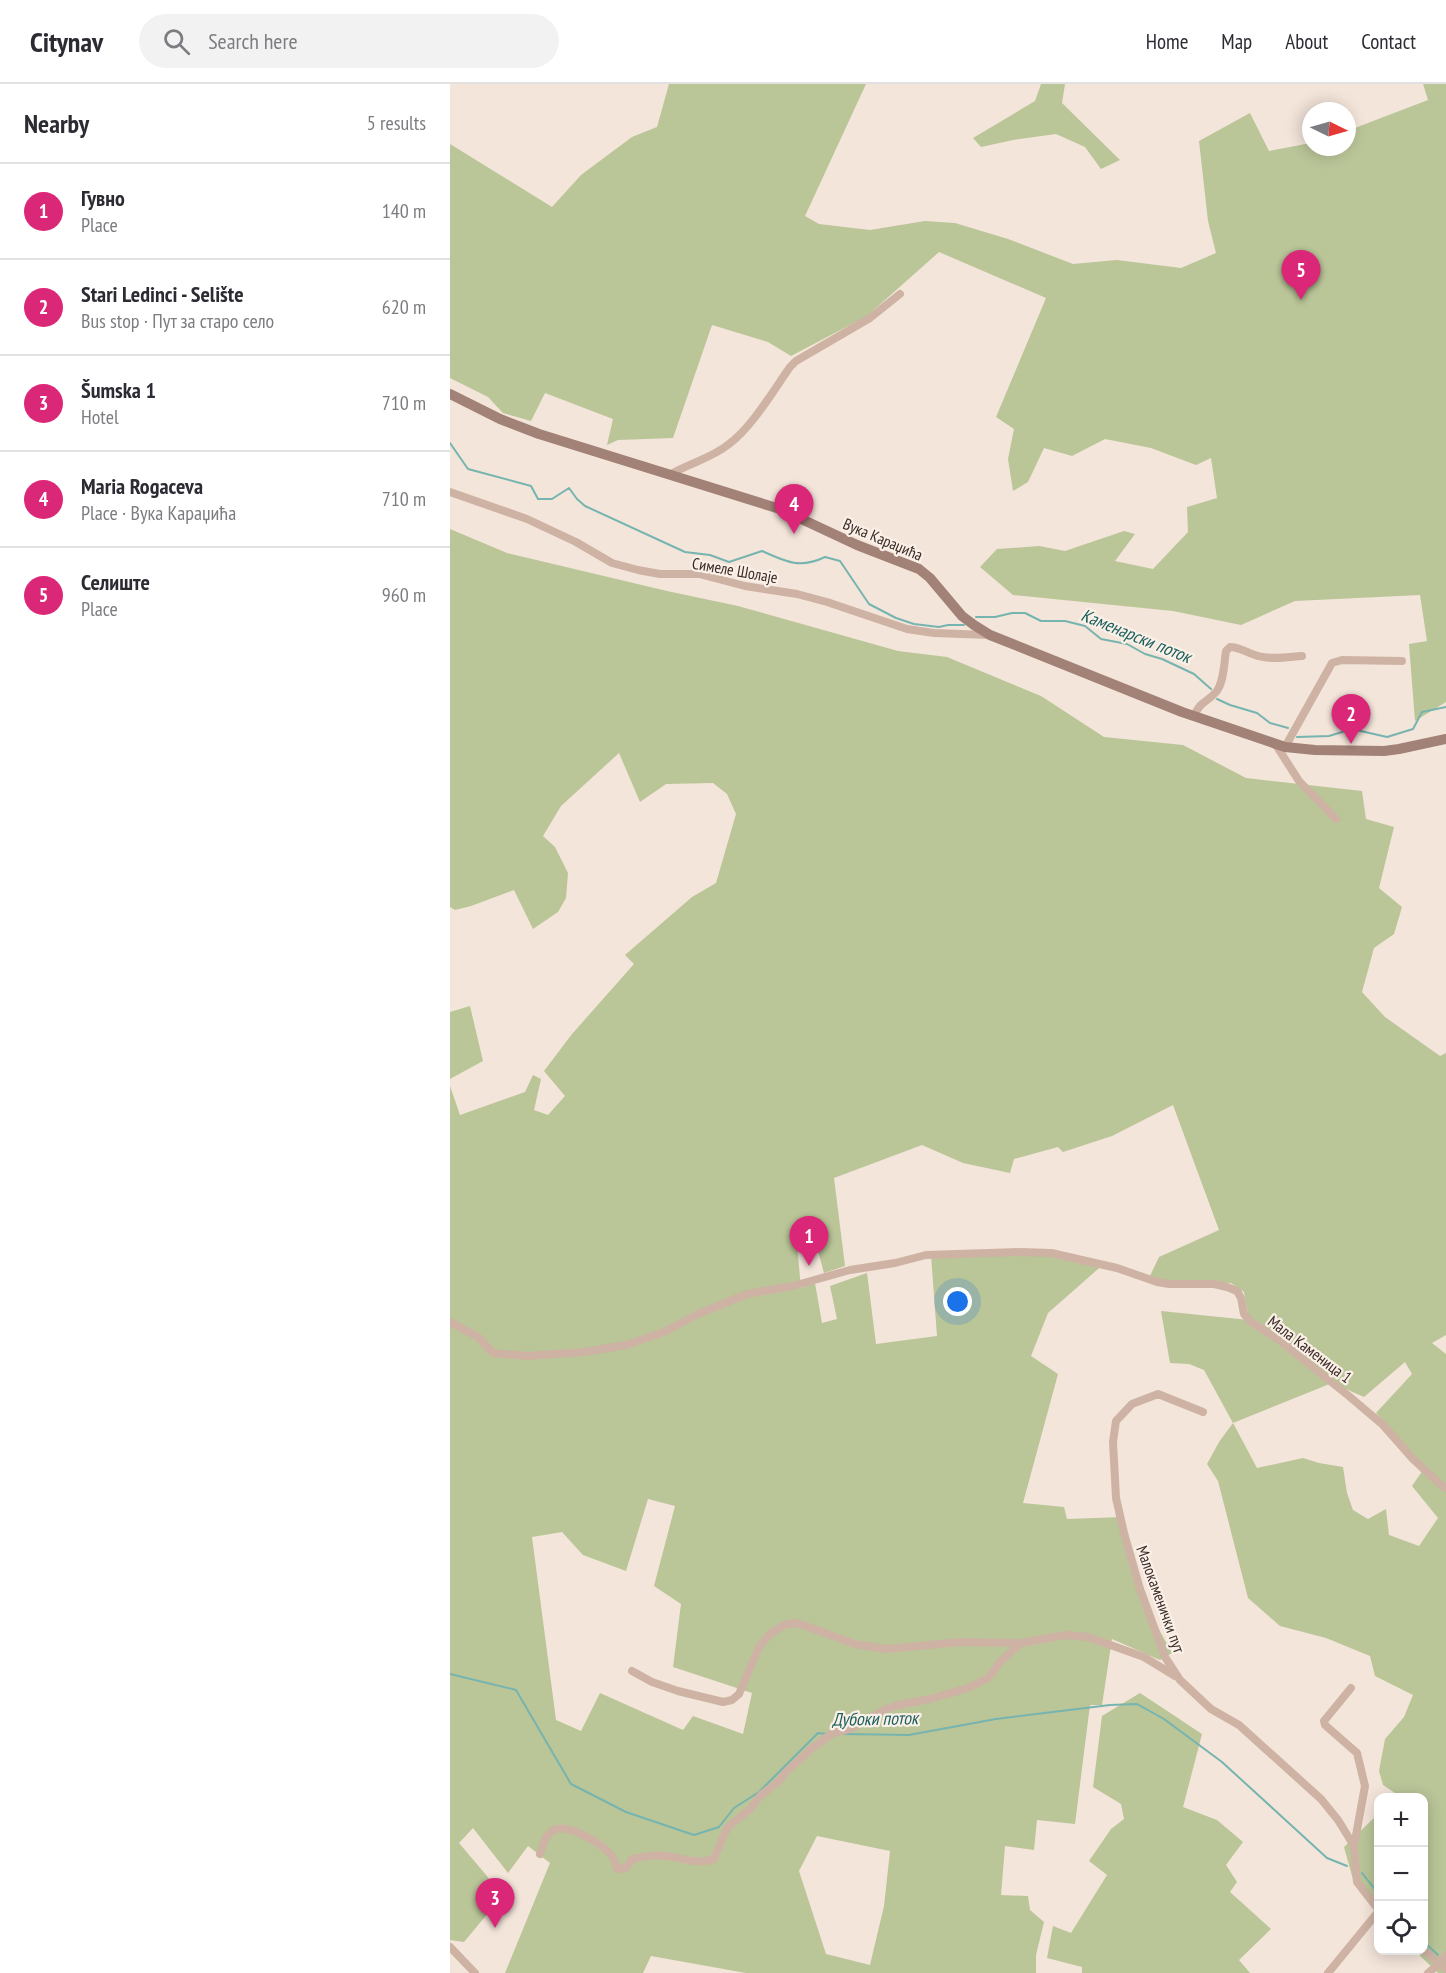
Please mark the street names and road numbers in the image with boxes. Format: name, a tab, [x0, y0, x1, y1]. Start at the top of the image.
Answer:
street label: Вука Караџића	[840, 513, 926, 565]
street label: Симеле Шолаје	[691, 553, 779, 587]
street label: Мала Каменица 1	[1264, 1311, 1356, 1387]
street label: Малокаменички пут	[1132, 1543, 1190, 1656]

